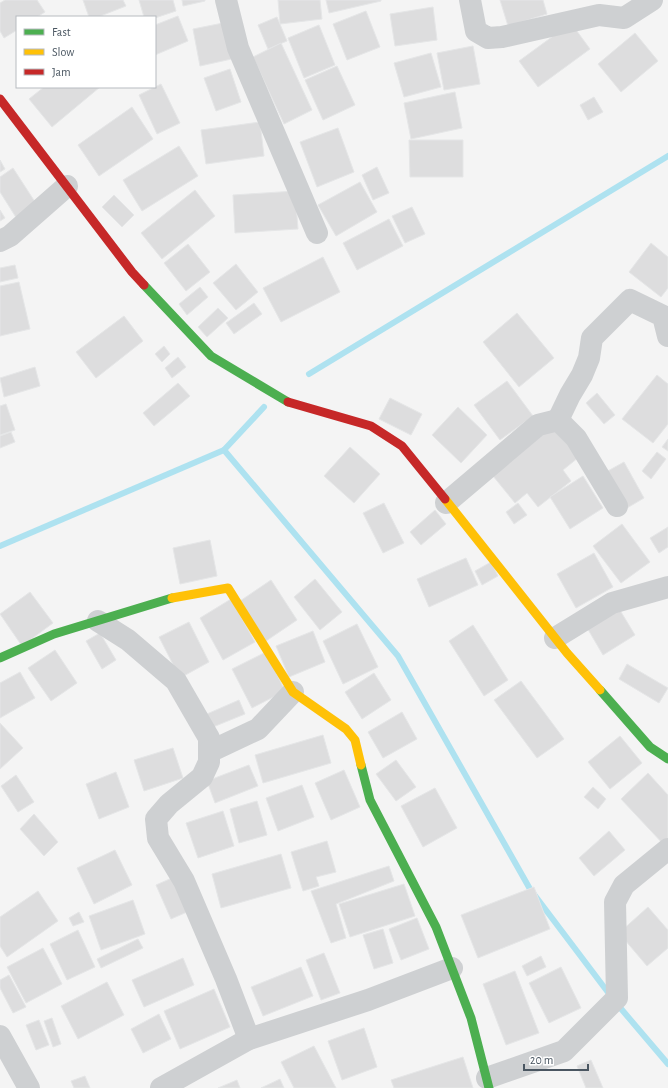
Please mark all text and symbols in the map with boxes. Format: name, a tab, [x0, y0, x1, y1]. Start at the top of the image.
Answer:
legend	[16, 16, 156, 88]
text: Fast	[52, 26, 71, 38]
text: Slow	[52, 46, 74, 58]
text: Jam	[52, 66, 71, 78]
scale bar	[524, 1046, 588, 1072]
text: 20 m	[530, 1054, 553, 1066]

